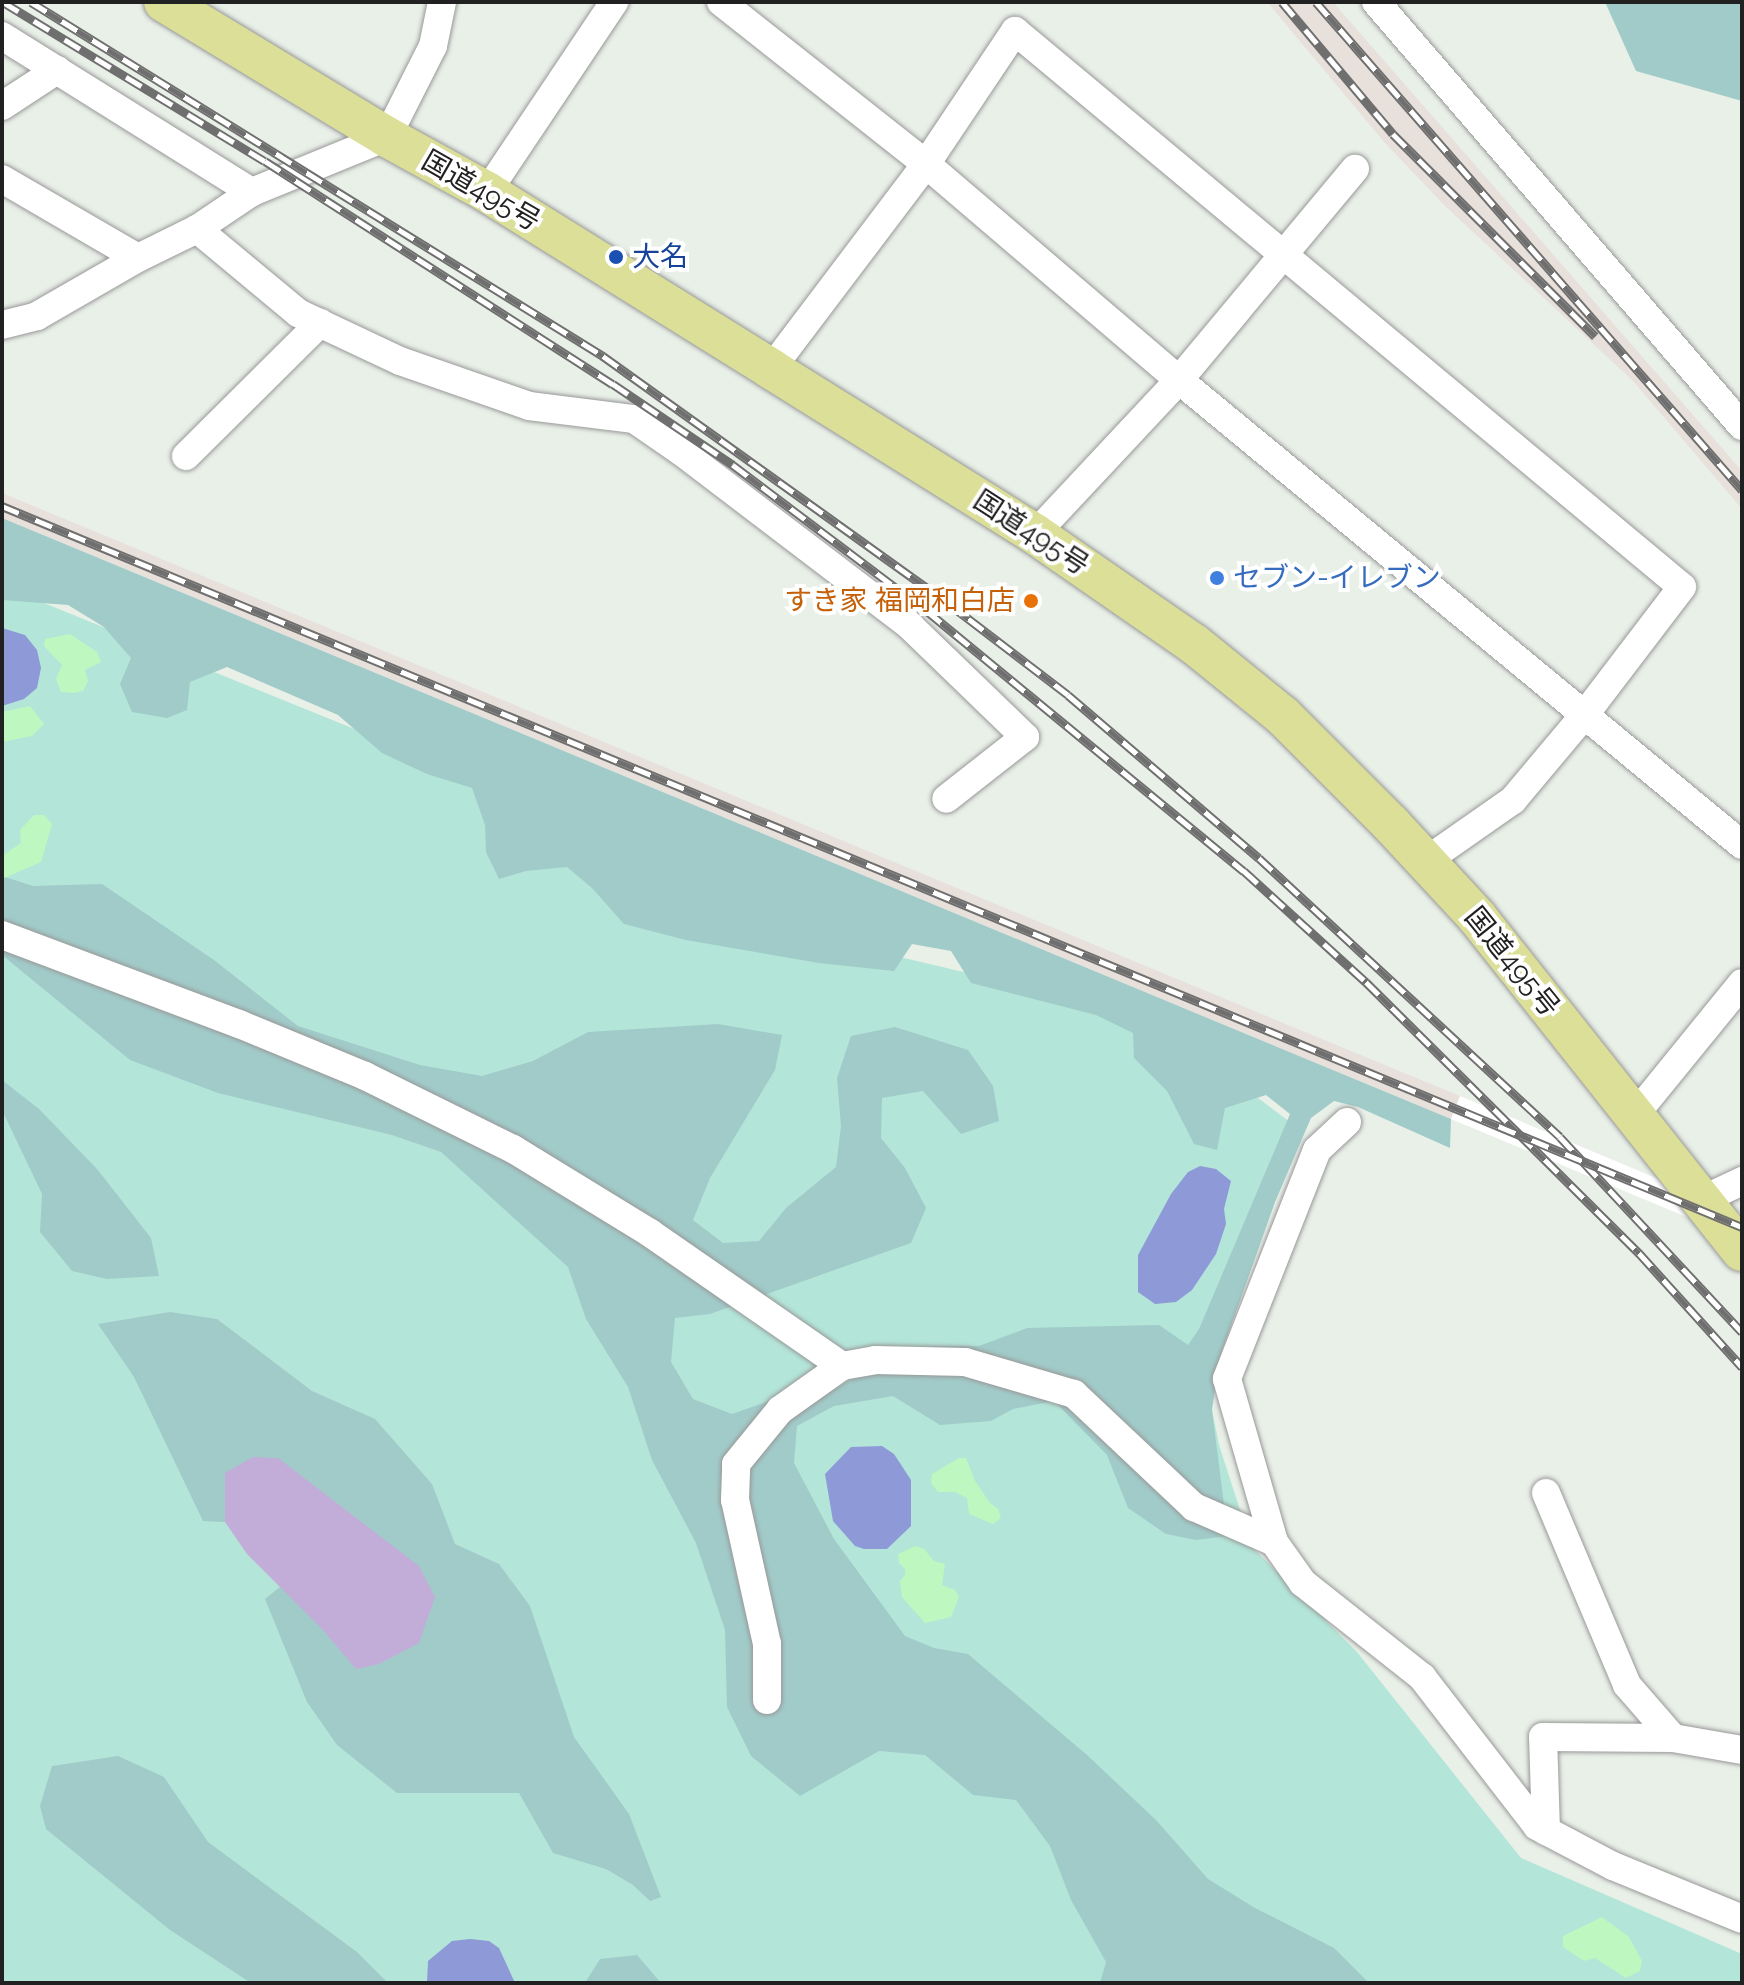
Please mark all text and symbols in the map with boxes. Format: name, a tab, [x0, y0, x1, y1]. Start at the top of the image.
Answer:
street label: 国道495号	[416, 144, 546, 238]
place label: 大名	[632, 240, 688, 274]
marker: 大名	[607, 248, 625, 266]
street label: 国道495号	[967, 483, 1095, 583]
place label: セブン-イレブン	[1233, 561, 1441, 595]
marker: セブン-イレブン	[1208, 569, 1226, 587]
place label: すき家 福岡和白店	[784, 584, 1015, 618]
marker: すき家 福岡和白店	[1022, 592, 1040, 610]
street label: 国道495号	[1458, 901, 1566, 1023]

